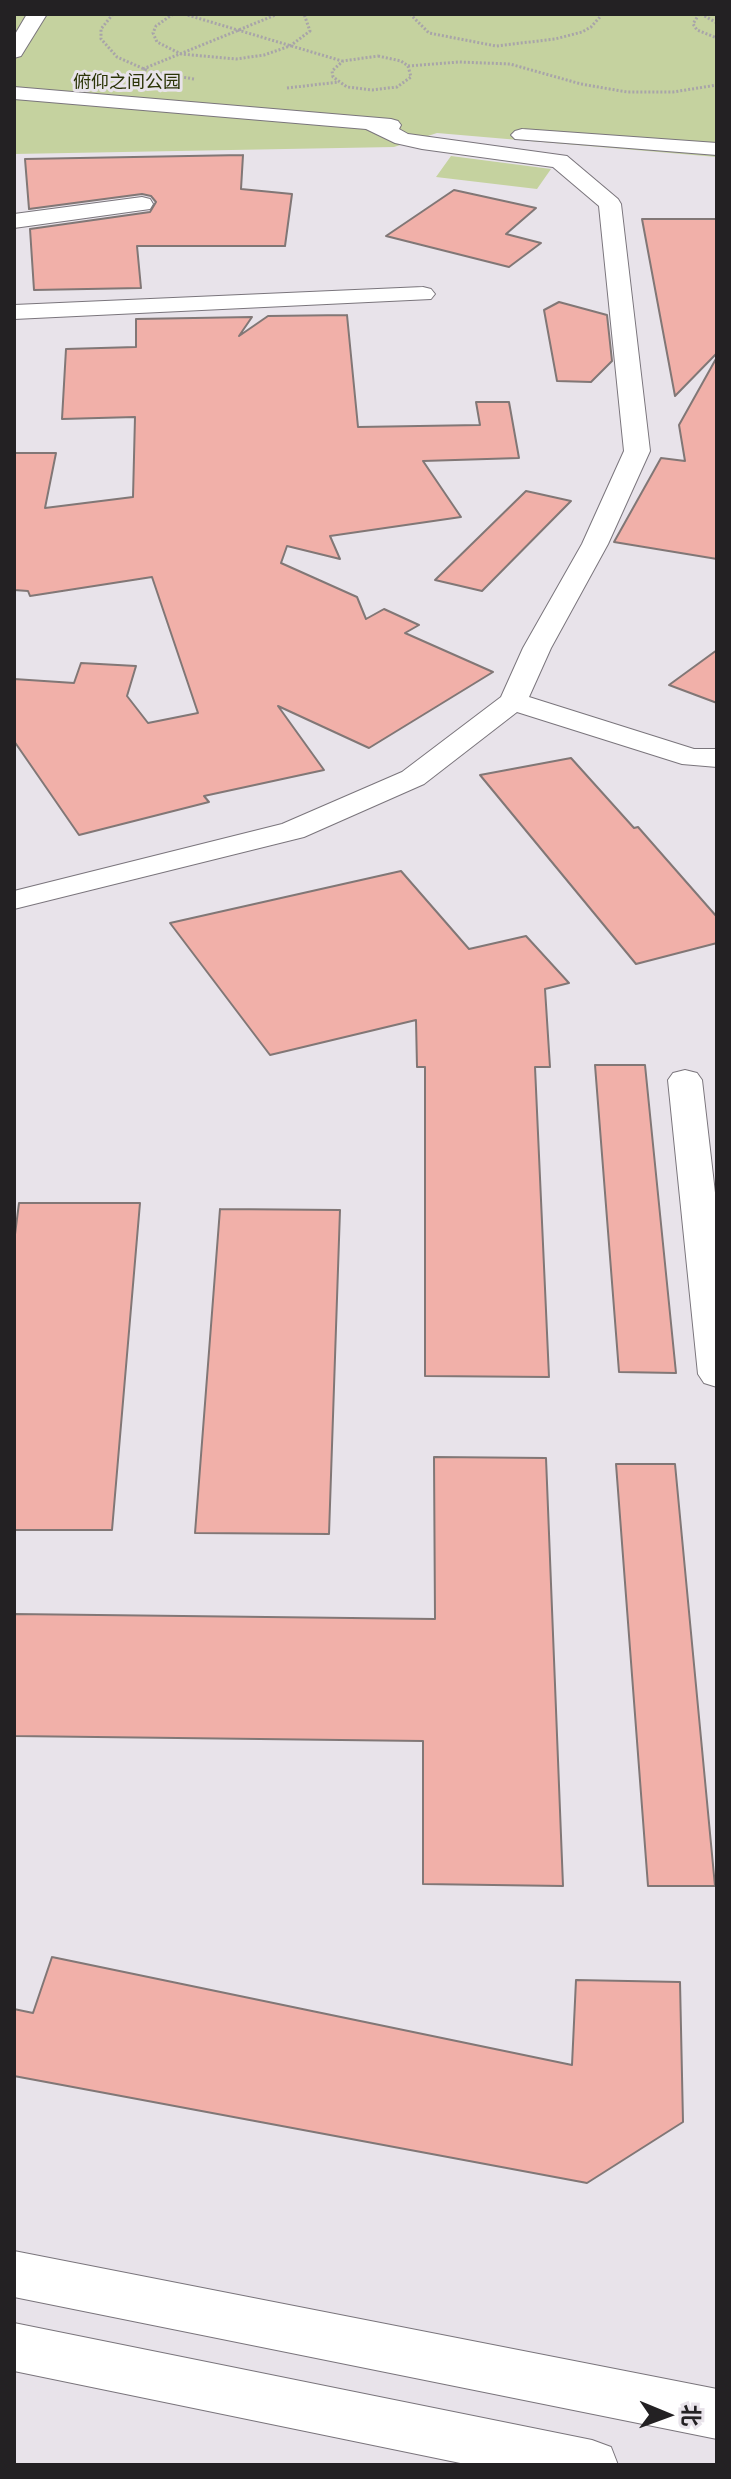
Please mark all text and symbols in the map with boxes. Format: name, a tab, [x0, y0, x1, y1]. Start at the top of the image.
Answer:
park label: 俯仰之间公园	[73, 72, 181, 94]
north arrow	[627, 2375, 707, 2455]
text: 北	[678, 2404, 704, 2427]

